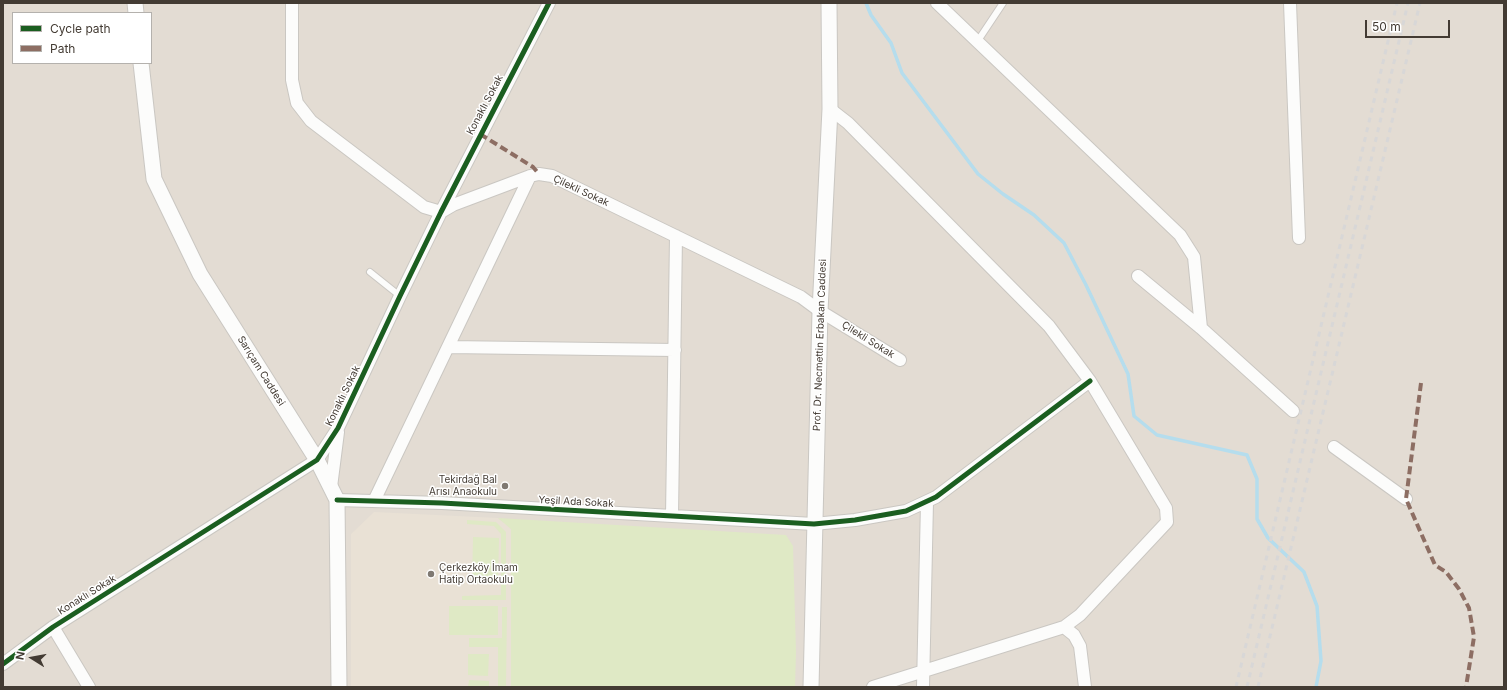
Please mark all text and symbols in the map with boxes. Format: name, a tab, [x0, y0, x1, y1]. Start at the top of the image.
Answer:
legend	[12, 12, 152, 64]
scale bar	[1367, 12, 1452, 38]
text: 50 m	[1372, 19, 1401, 34]
text: Cycle path	[50, 21, 111, 36]
text: Path	[50, 41, 75, 56]
street label: Konaklı Sokak	[464, 73, 506, 137]
street label: Çilekli Sokak	[551, 173, 611, 209]
street label: Prof. Dr. Necmettin Erbakan Caddesi	[811, 259, 829, 431]
street label: Çilekli Sokak	[839, 319, 897, 361]
street label: Sarıçam Caddesi	[235, 334, 287, 408]
street label: Konaklı Sokak	[323, 364, 363, 428]
place label: Tekirdağ Bal Arısı Anaokulu	[429, 474, 497, 498]
marker: Tekirdağ Bal Arısı Anaokulu	[500, 481, 510, 491]
street label: Yeşil Ada Sokak	[538, 494, 614, 510]
place label: Çerkezköy İmam Hatip Ortaokulu	[439, 562, 518, 586]
marker: Çerkezköy İmam Hatip Ortaokulu	[426, 569, 436, 579]
street label: Konaklı Sokak	[56, 572, 118, 618]
north arrow	[12, 638, 52, 678]
text: N	[13, 650, 28, 661]

